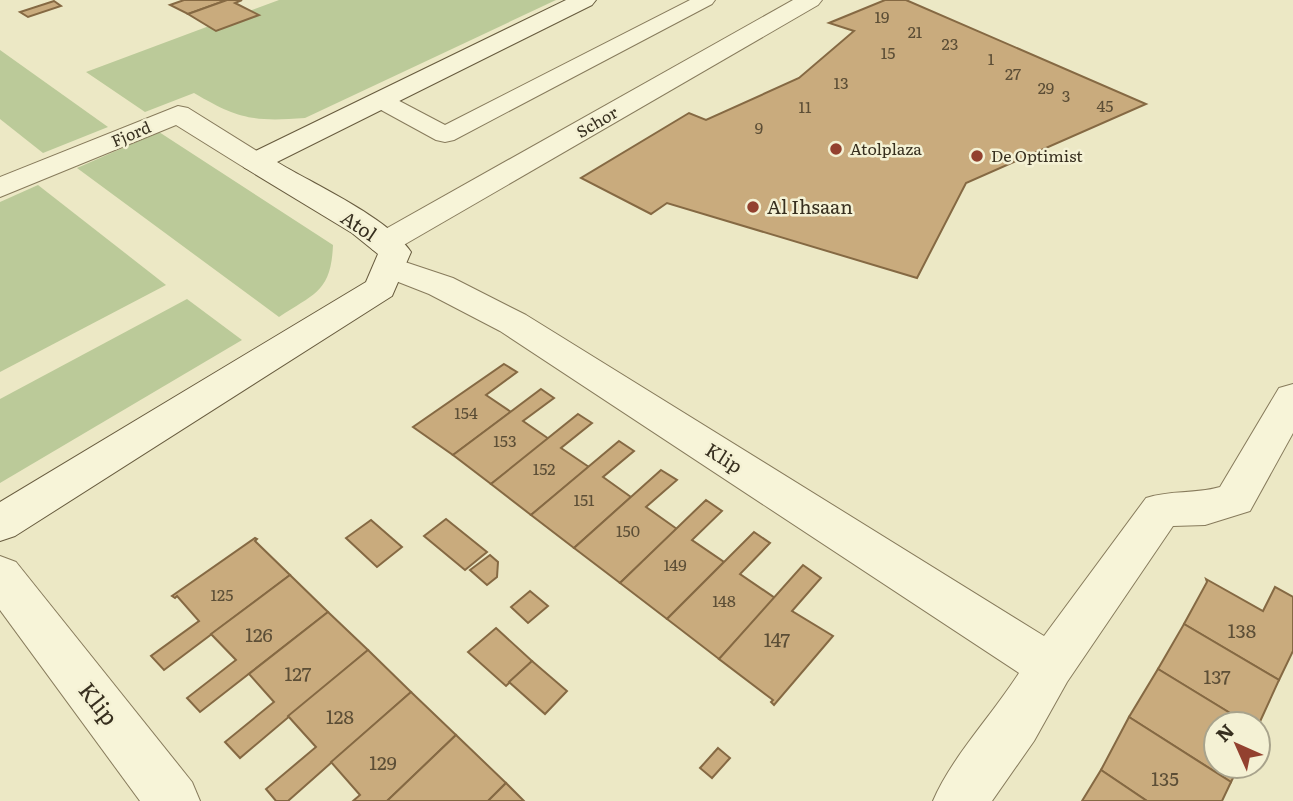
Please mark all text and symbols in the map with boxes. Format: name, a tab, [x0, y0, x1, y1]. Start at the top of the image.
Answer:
house number: 19	[875, 4, 889, 28]
house number: 21	[908, 19, 923, 43]
house number: 23	[942, 31, 958, 55]
house number: 15	[881, 40, 895, 64]
house number: 1	[988, 46, 995, 70]
house number: 27	[1005, 61, 1021, 85]
house number: 13	[833, 70, 849, 94]
house number: 29	[1038, 75, 1054, 99]
house number: 3	[1062, 83, 1070, 107]
house number: 45	[1097, 93, 1113, 117]
house number: 11	[798, 94, 812, 118]
street label: Schor	[571, 99, 622, 143]
street label: Fjord	[107, 114, 154, 152]
house number: 9	[755, 115, 763, 139]
place label: Atolplaza	[850, 136, 922, 160]
marker: Atolplaza	[828, 141, 844, 157]
place label: De Optimist	[991, 143, 1083, 167]
marker: De Optimist	[969, 148, 985, 164]
place label: Al Ihsaan	[767, 192, 853, 220]
marker: Al Ihsaan	[745, 199, 761, 215]
street label: Atol	[336, 203, 383, 247]
house number: 154	[454, 400, 478, 424]
house number: 153	[493, 428, 517, 452]
street label: Klip	[701, 435, 748, 479]
house number: 152	[533, 456, 555, 480]
house number: 151	[573, 487, 595, 511]
house number: 150	[616, 518, 640, 542]
house number: 149	[663, 552, 687, 576]
house number: 125	[211, 582, 233, 606]
house number: 148	[712, 588, 736, 612]
house number: 138	[1228, 616, 1256, 644]
house number: 126	[245, 620, 273, 648]
house number: 147	[764, 625, 791, 653]
house number: 127	[285, 659, 312, 687]
house number: 137	[1203, 662, 1231, 690]
street label: Klip	[72, 674, 127, 732]
house number: 128	[326, 702, 354, 730]
north arrow	[1202, 710, 1272, 780]
text: N	[1209, 717, 1240, 748]
house number: 129	[369, 748, 397, 776]
house number: 135	[1151, 764, 1179, 792]

